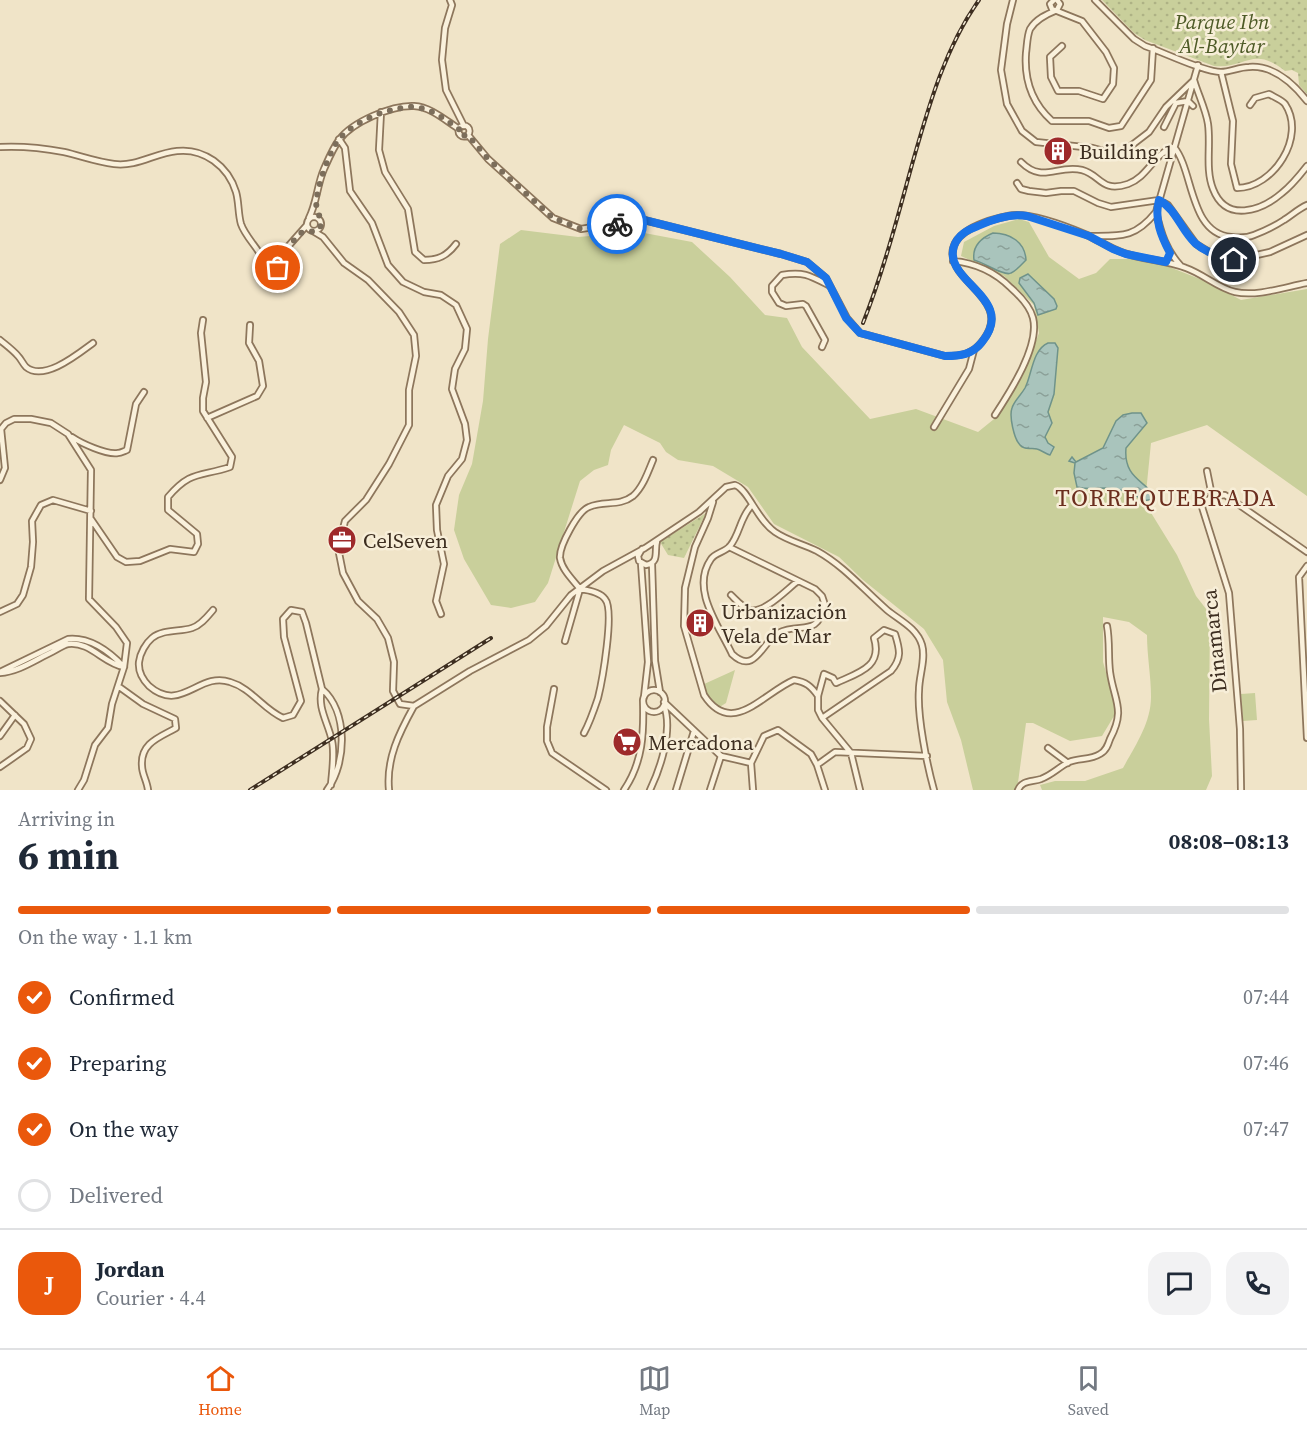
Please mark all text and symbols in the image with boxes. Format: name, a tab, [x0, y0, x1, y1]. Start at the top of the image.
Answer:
park label: Parque Ibn Al-Baytar	[1173, 7, 1270, 60]
building icon: Building 1	[1042, 135, 1074, 167]
place label: Building 1	[1079, 137, 1174, 166]
courier	[587, 194, 647, 254]
icon: bike	[601, 208, 634, 241]
pin	[1208, 234, 1259, 285]
pin	[252, 242, 303, 293]
icon: home	[1217, 243, 1250, 276]
icon: bag	[261, 251, 294, 284]
district label: TORREQUEBRADA	[1055, 481, 1277, 514]
office icon: CelSeven	[326, 524, 358, 556]
place label: CelSeven	[363, 526, 448, 555]
street label: Dinamarca	[1194, 588, 1234, 694]
place label: Urbanización Vela de Mar	[721, 597, 847, 650]
building icon: Urbanización Vela de Mar	[684, 607, 716, 639]
supermarket icon: Mercadona	[611, 726, 643, 758]
place label: Mercadona	[648, 728, 754, 757]
text: Arriving in	[18, 805, 115, 833]
text: 08:08–08:13	[1169, 826, 1289, 856]
text: 6 min	[18, 829, 119, 882]
text: On the way · 1.1 km	[18, 923, 192, 951]
icon: check	[18, 981, 51, 1014]
text: Confirmed	[69, 982, 174, 1012]
text: 07:44	[1243, 983, 1289, 1011]
icon: check	[18, 1047, 51, 1080]
text: Preparing	[69, 1048, 166, 1078]
text: 07:46	[1243, 1049, 1289, 1077]
icon: check	[18, 1113, 51, 1146]
text: On the way	[69, 1114, 178, 1144]
text: 07:47	[1243, 1115, 1289, 1143]
text: Delivered	[69, 1180, 163, 1210]
button: chat	[1148, 1252, 1211, 1315]
button: phone	[1226, 1252, 1289, 1315]
text: Jordan	[96, 1254, 164, 1284]
text: J	[45, 1268, 54, 1298]
text: Courier · 4.4	[96, 1284, 205, 1312]
tab: Home	[198, 1362, 242, 1420]
tab: Map	[638, 1362, 671, 1420]
tab: Saved	[1068, 1362, 1109, 1420]

